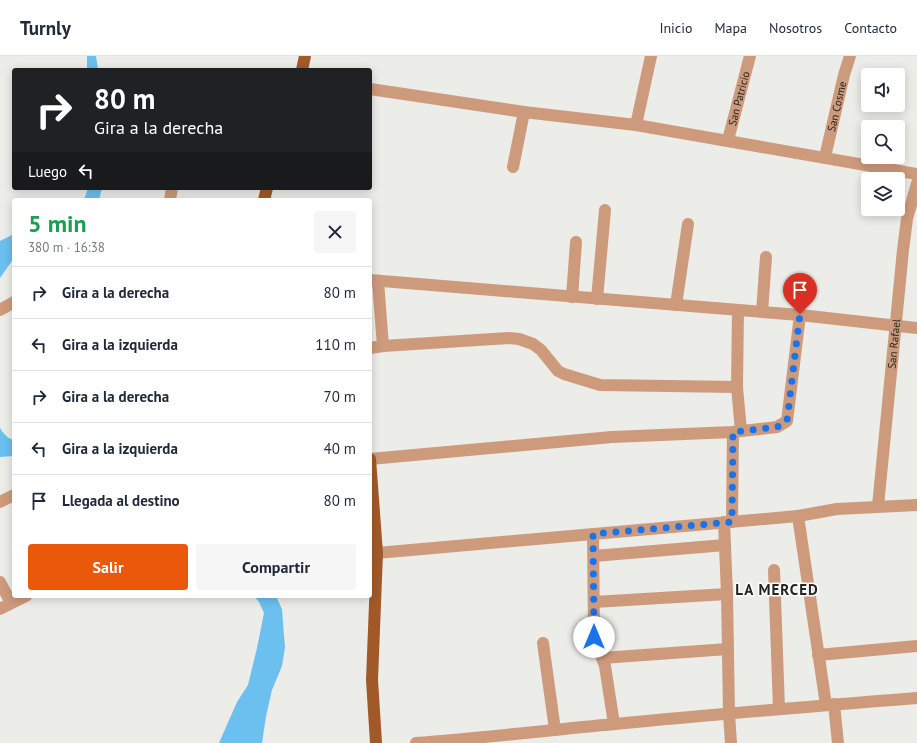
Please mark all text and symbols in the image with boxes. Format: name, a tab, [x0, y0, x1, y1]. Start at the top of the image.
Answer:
text: Turnly	[20, 16, 71, 40]
text: Inicio	[659, 19, 692, 37]
text: Mapa	[714, 19, 747, 37]
text: Nosotros	[769, 19, 822, 37]
text: Contacto	[844, 19, 897, 37]
map controls	[861, 68, 905, 216]
button: sound	[861, 68, 905, 112]
street label: San Patricio	[725, 70, 753, 127]
street label: San Cosme	[824, 79, 849, 133]
text: 80 m	[94, 80, 155, 117]
icon: right	[28, 84, 80, 136]
text: Gira a la derecha	[94, 116, 223, 139]
button: search	[861, 120, 905, 164]
icon: left	[75, 160, 97, 182]
text: Luego	[28, 162, 67, 181]
button: layers	[861, 172, 905, 216]
text: 5 min	[28, 208, 87, 239]
button: close	[314, 211, 356, 253]
text: 380 m · 16:38	[28, 239, 105, 256]
pin	[783, 273, 817, 314]
icon: arrive	[789, 279, 811, 301]
icon: right	[28, 282, 50, 304]
text: Gira a la derecha	[62, 283, 169, 302]
text: 80 m	[323, 283, 356, 302]
street label: San Rafael	[884, 317, 903, 369]
icon: left	[28, 334, 50, 356]
text: Gira a la izquierda	[62, 335, 178, 354]
text: 110 m	[315, 335, 356, 354]
icon: right	[28, 386, 50, 408]
text: Gira a la derecha	[62, 387, 169, 406]
text: 70 m	[323, 387, 356, 406]
icon: left	[28, 438, 50, 460]
text: Gira a la izquierda	[62, 439, 178, 458]
text: 40 m	[323, 439, 356, 458]
icon: arrive	[28, 490, 50, 512]
text: Llegada al destino	[62, 491, 180, 510]
text: 80 m	[323, 491, 356, 510]
button: Salir	[28, 544, 188, 590]
button: Compartir	[196, 544, 356, 590]
district label: LA MERCED	[735, 580, 819, 599]
position arrow	[573, 616, 615, 658]

